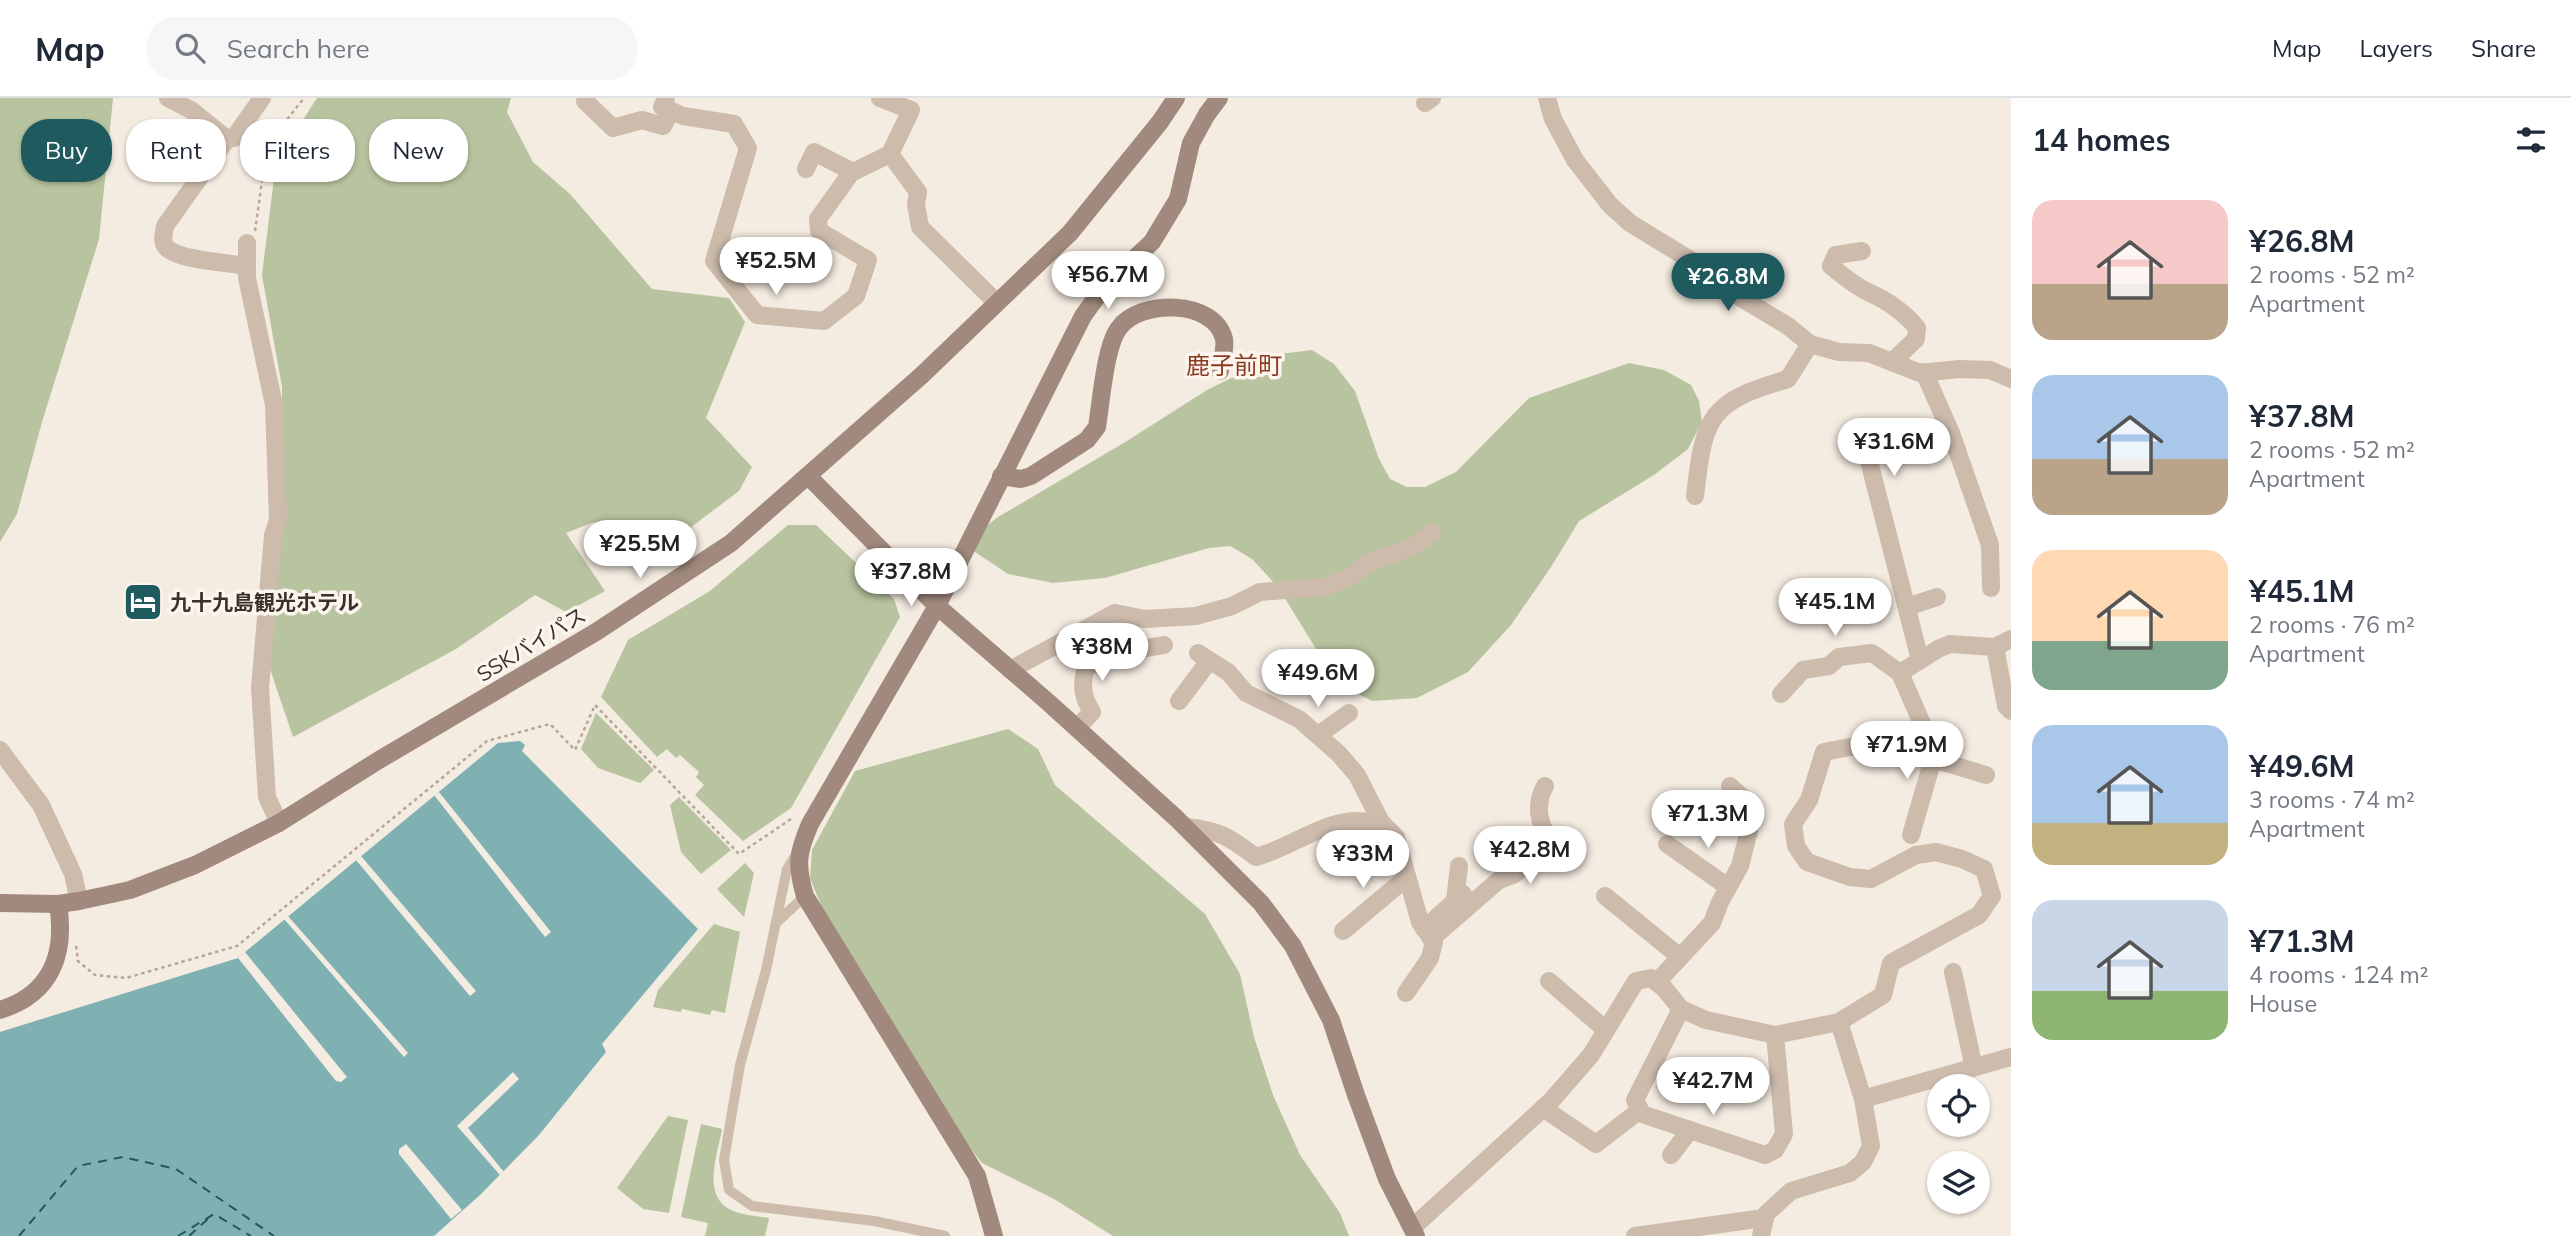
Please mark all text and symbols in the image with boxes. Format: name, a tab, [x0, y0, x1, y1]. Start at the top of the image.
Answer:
search box	[147, 17, 637, 80]
text: Map	[35, 28, 105, 69]
icon: search	[171, 29, 209, 67]
text: Search here	[227, 32, 370, 65]
text: Map	[2272, 33, 2321, 63]
text: Layers	[2359, 33, 2433, 63]
text: Share	[2471, 33, 2536, 63]
chip: Buy	[21, 119, 112, 182]
chip: Rent	[126, 119, 226, 182]
chip: Filters	[240, 119, 355, 182]
chip: New	[369, 119, 468, 182]
text: 14 homes	[2032, 121, 2171, 159]
icon: filters	[2512, 121, 2550, 159]
text: ¥26.8M	[2249, 222, 2355, 260]
icon: home	[2088, 228, 2172, 312]
pin: ¥52.5M	[719, 238, 833, 297]
text: ¥52.5M	[736, 245, 816, 274]
pin: ¥56.7M	[1051, 252, 1165, 311]
pin: ¥26.8M	[1671, 254, 1785, 313]
text: ¥56.7M	[1068, 259, 1148, 288]
text: 2 rooms · 52 m²	[2249, 260, 2415, 289]
text: ¥26.8M	[1688, 261, 1768, 290]
text: Apartment	[2249, 289, 2365, 318]
district label: 鹿子前町	[1186, 350, 1282, 380]
text: ¥37.8M	[2249, 397, 2355, 435]
icon: home	[2088, 403, 2172, 487]
pin: ¥31.6M	[1837, 418, 1951, 478]
text: ¥31.6M	[1854, 426, 1934, 455]
text: 2 rooms · 52 m²	[2249, 435, 2415, 464]
text: Apartment	[2249, 464, 2365, 493]
pin: ¥25.5M	[583, 520, 697, 580]
text: ¥25.5M	[600, 528, 680, 557]
pin: ¥37.8M	[854, 548, 968, 608]
text: ¥37.8M	[871, 556, 951, 585]
text: ¥45.1M	[2249, 572, 2355, 610]
pin: ¥45.1M	[1778, 578, 1892, 638]
icon: home	[2088, 578, 2172, 662]
hotel icon: 九十九島観光ホテル	[122, 581, 164, 623]
text: ¥45.1M	[1795, 586, 1875, 615]
place label: 九十九島観光ホテル	[170, 589, 359, 615]
street label: SSKバイパス	[472, 601, 590, 687]
text: 2 rooms · 76 m²	[2249, 610, 2415, 639]
pin: ¥38M	[1061, 624, 1143, 683]
text: ¥38M	[1071, 631, 1133, 660]
text: Apartment	[2249, 639, 2365, 668]
pin: ¥49.6M	[1261, 650, 1375, 709]
text: ¥49.6M	[1278, 657, 1358, 686]
pin: ¥71.9M	[1850, 722, 1964, 781]
text: ¥71.9M	[1867, 729, 1947, 758]
text: ¥49.6M	[2249, 747, 2355, 785]
icon: home	[2088, 753, 2172, 837]
text: 3 rooms · 74 m²	[2249, 785, 2415, 814]
pin: ¥71.3M	[1651, 790, 1765, 850]
text: ¥71.3M	[1668, 798, 1748, 827]
text: Apartment	[2249, 814, 2365, 843]
pin: ¥42.8M	[1473, 826, 1587, 886]
pin: ¥33M	[1322, 830, 1404, 890]
text: ¥42.8M	[1490, 834, 1570, 863]
text: ¥33M	[1332, 838, 1394, 867]
text: ¥71.3M	[2249, 922, 2355, 960]
icon: home	[2088, 928, 2172, 1012]
text: 4 rooms · 124 m²	[2249, 960, 2429, 989]
text: House	[2249, 989, 2317, 1018]
pin: ¥42.7M	[1656, 1058, 1770, 1117]
text: ¥42.7M	[1673, 1065, 1753, 1094]
map controls	[1927, 1074, 1990, 1214]
button: locate	[1927, 1074, 1990, 1137]
button: layers	[1927, 1151, 1990, 1214]

